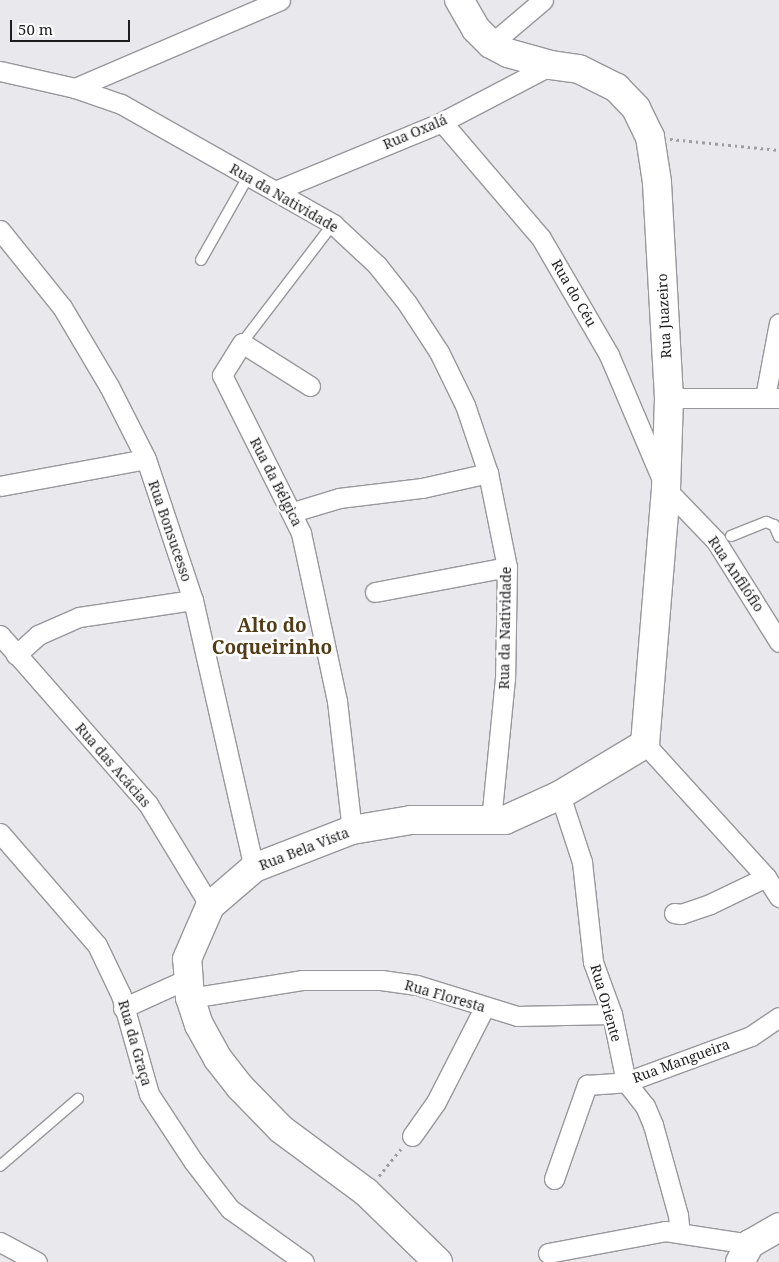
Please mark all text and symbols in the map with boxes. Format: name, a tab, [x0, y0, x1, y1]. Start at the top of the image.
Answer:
scale bar	[12, 10, 132, 42]
text: 50 m	[18, 19, 53, 39]
street label: Rua Oxalá	[380, 111, 450, 153]
street label: Rua da Natividade	[227, 160, 341, 236]
street label: Rua do Céu	[548, 256, 600, 330]
street label: Rua Juazeiro	[653, 273, 675, 359]
street label: Rua da Bélgica	[246, 435, 306, 529]
street label: Rua Bonsucesso	[145, 478, 195, 584]
street label: Rua Anfilófio	[705, 533, 767, 615]
street label: Rua da Natividade	[496, 566, 514, 690]
district label: Alto do Coqueirinho	[212, 615, 332, 659]
street label: Rua das Acácias	[72, 720, 154, 810]
street label: Rua Bela Vista	[257, 824, 351, 874]
street label: Rua Oriente	[587, 962, 625, 1044]
street label: Rua Floresta	[403, 976, 487, 1016]
street label: Rua da Graça	[115, 998, 155, 1088]
street label: Rua Mangueira	[630, 1036, 732, 1086]

